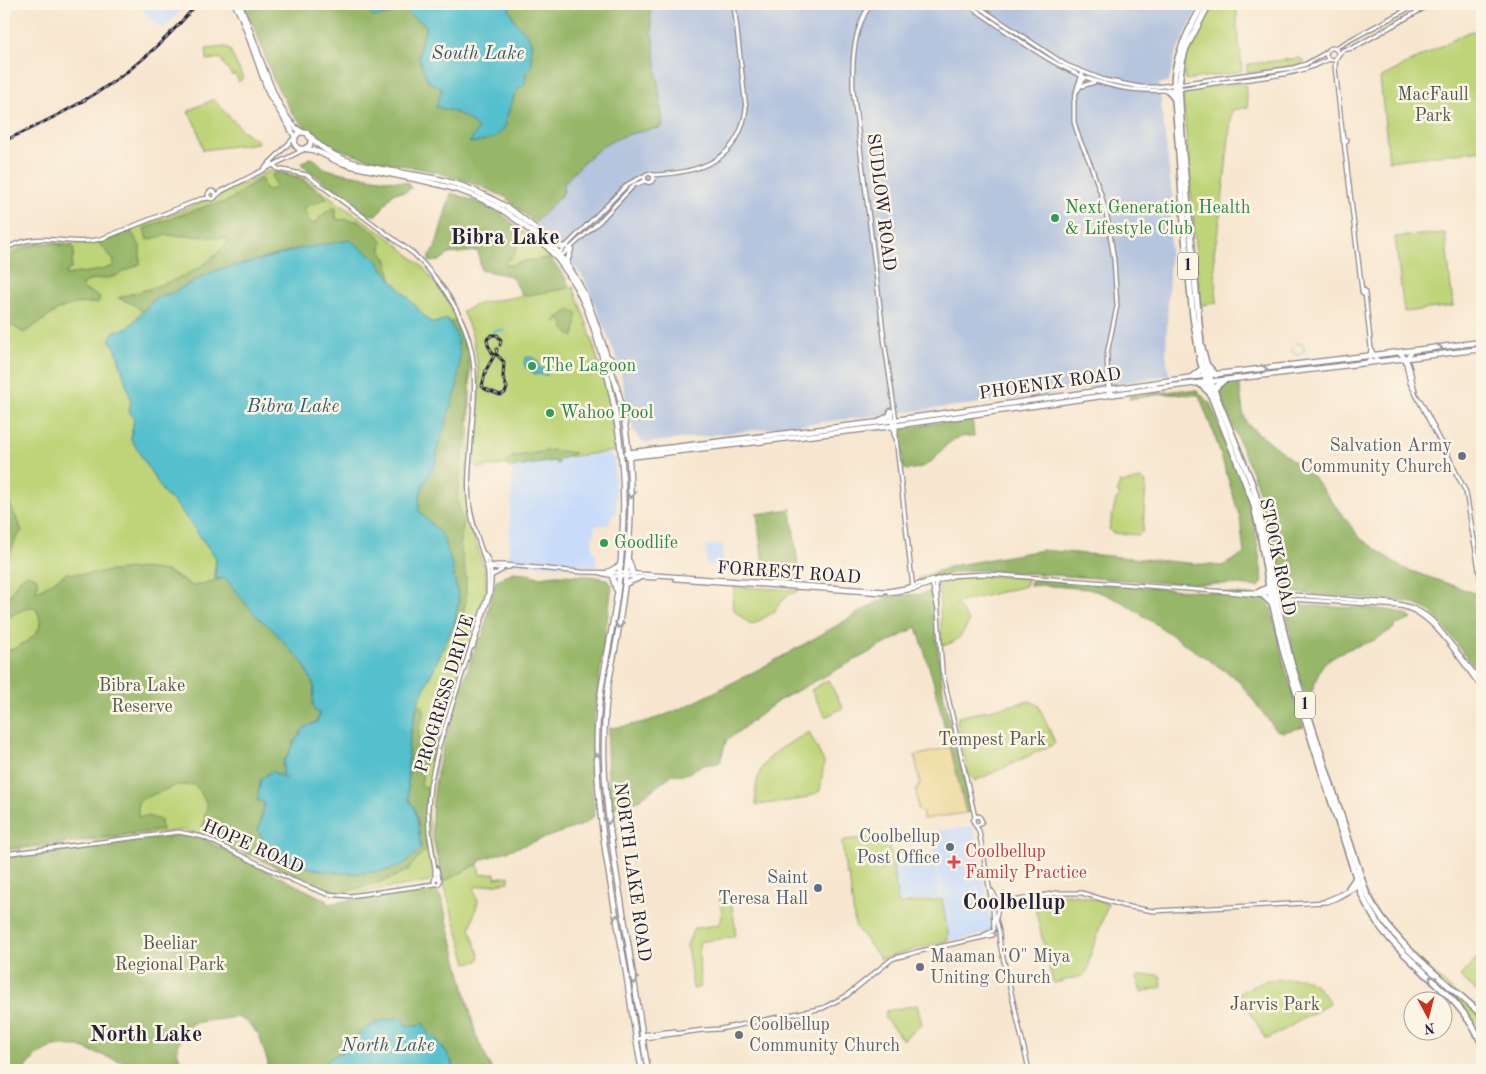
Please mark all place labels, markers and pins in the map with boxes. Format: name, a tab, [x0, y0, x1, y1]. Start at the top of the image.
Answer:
place label: Next Generation Health & Lifestyle Club	[1065, 199, 1251, 238]
marker: Next Generation Health & Lifestyle Club	[1049, 212, 1061, 224]
place label: The Lagoon	[542, 357, 636, 375]
marker: The Lagoon	[526, 360, 538, 372]
place label: Wahoo Pool	[560, 404, 654, 422]
marker: Wahoo Pool	[544, 407, 556, 419]
place label: Salvation Army Community Church	[1301, 437, 1452, 476]
marker: Salvation Army Community Church	[1456, 450, 1468, 462]
place label: Goodlife	[614, 534, 678, 552]
marker: Goodlife	[598, 537, 610, 549]
place label: Coolbellup Post Office	[856, 828, 940, 867]
marker: Coolbellup Post Office	[944, 841, 956, 853]
place label: Coolbellup Family Practice	[965, 843, 1087, 882]
marker: Coolbellup Family Practice	[947, 855, 961, 869]
place label: Saint Teresa Hall	[718, 869, 808, 908]
marker: Saint Teresa Hall	[812, 882, 824, 894]
place label: Maaman "O" Miya Uniting Church	[930, 948, 1071, 987]
marker: Maaman "O" Miya Uniting Church	[914, 961, 926, 973]
place label: Coolbellup Community Church	[749, 1016, 900, 1055]
marker: Coolbellup Community Church	[733, 1029, 745, 1041]

